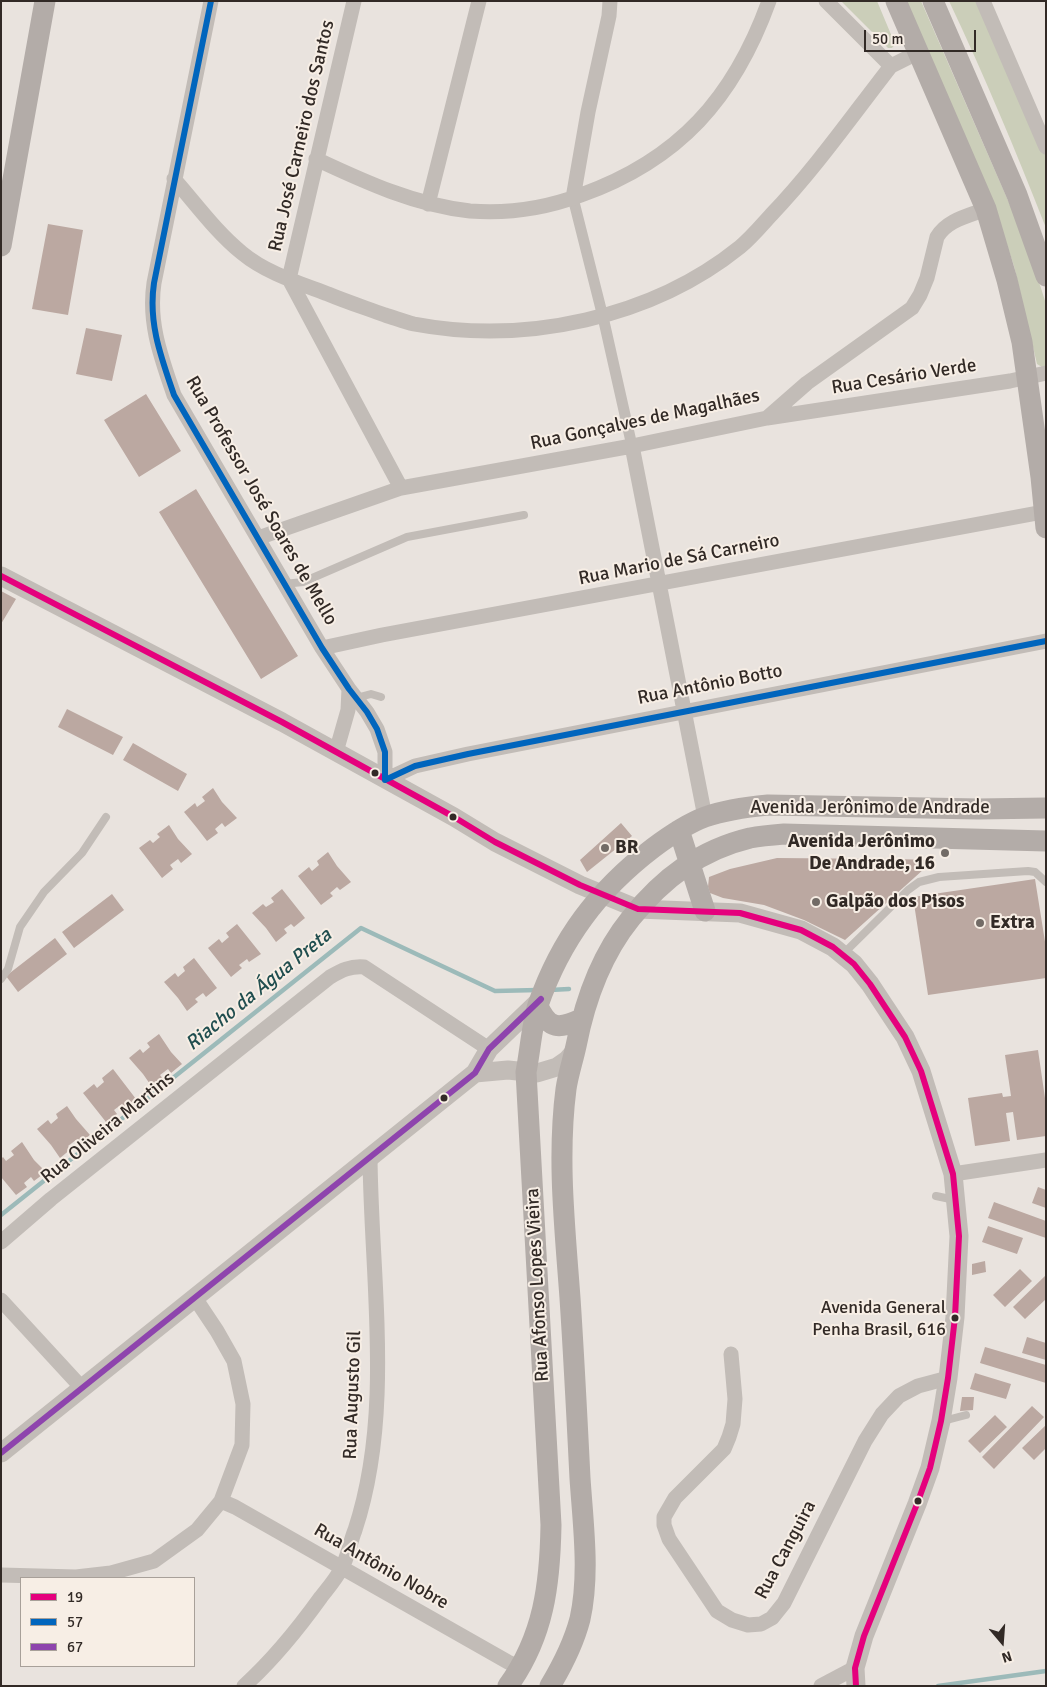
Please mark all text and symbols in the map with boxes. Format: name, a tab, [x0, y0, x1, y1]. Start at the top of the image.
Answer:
street label: Rua José Carneiro dos Santos	[264, 18, 340, 254]
scale bar	[867, 20, 980, 52]
text: 50 m	[872, 30, 903, 48]
street label: Rua Cesário Verde	[830, 354, 978, 400]
street label: Rua Professor José Soares de Mello	[180, 372, 342, 630]
street label: Rua Gonçalves de Magalhães	[528, 385, 762, 455]
street label: Rua Mario de Sá Carneiro	[577, 529, 781, 591]
street label: Rua Antônio Botto	[636, 660, 784, 710]
unlabelled marker	[370, 768, 380, 778]
street label: Avenida Jerônimo de Andrade	[750, 797, 990, 819]
unlabelled marker	[448, 812, 458, 822]
place label: Avenida Jerônimo De Andrade, 16	[788, 831, 935, 875]
place label: BR	[615, 837, 638, 859]
marker: BR	[599, 842, 611, 854]
marker: Avenida Jerônimo De Andrade, 16	[939, 847, 951, 859]
place label: Galpão dos Pisos	[826, 891, 964, 913]
marker: Galpão dos Pisos	[810, 896, 822, 908]
place label: Extra	[990, 912, 1035, 934]
marker: Extra	[974, 917, 986, 929]
water label: Riacho da Água Preta	[181, 924, 337, 1056]
street label: Rua Oliveira Martins	[37, 1067, 179, 1189]
unlabelled marker	[439, 1093, 449, 1103]
street label: Rua Afonso Lopes Vieira	[522, 1188, 554, 1382]
place label: Avenida General Penha Brasil, 616	[812, 1297, 946, 1340]
marker: Avenida General Penha Brasil, 616	[950, 1313, 960, 1323]
street label: Rua Augusto Gil	[339, 1330, 367, 1460]
unlabelled marker	[913, 1496, 923, 1506]
street label: Rua Canguira	[750, 1497, 822, 1603]
street label: Rua Antônio Nobre	[309, 1519, 453, 1615]
legend	[20, 1577, 195, 1667]
text: 19	[67, 1588, 83, 1606]
text: 57	[67, 1613, 83, 1631]
north arrow	[977, 1617, 1027, 1667]
text: 67	[67, 1638, 83, 1656]
text: N	[1000, 1647, 1014, 1666]

